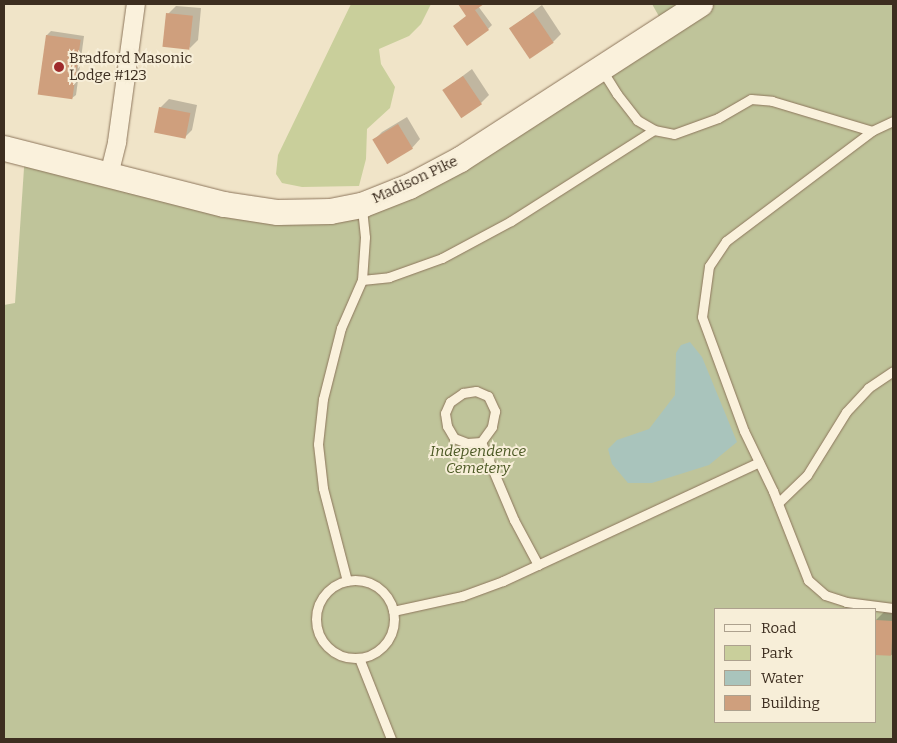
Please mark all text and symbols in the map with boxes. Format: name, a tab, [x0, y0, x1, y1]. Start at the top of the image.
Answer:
place label: Bradford Masonic Lodge #123	[69, 49, 192, 84]
marker: Bradford Masonic Lodge #123	[53, 61, 65, 73]
street label: Madison Pike	[369, 152, 461, 208]
park label: Independence Cemetery	[430, 442, 526, 477]
legend	[714, 608, 877, 723]
text: Road	[761, 619, 796, 637]
text: Park	[761, 644, 793, 662]
text: Water	[761, 669, 803, 687]
text: Building	[761, 694, 820, 712]

